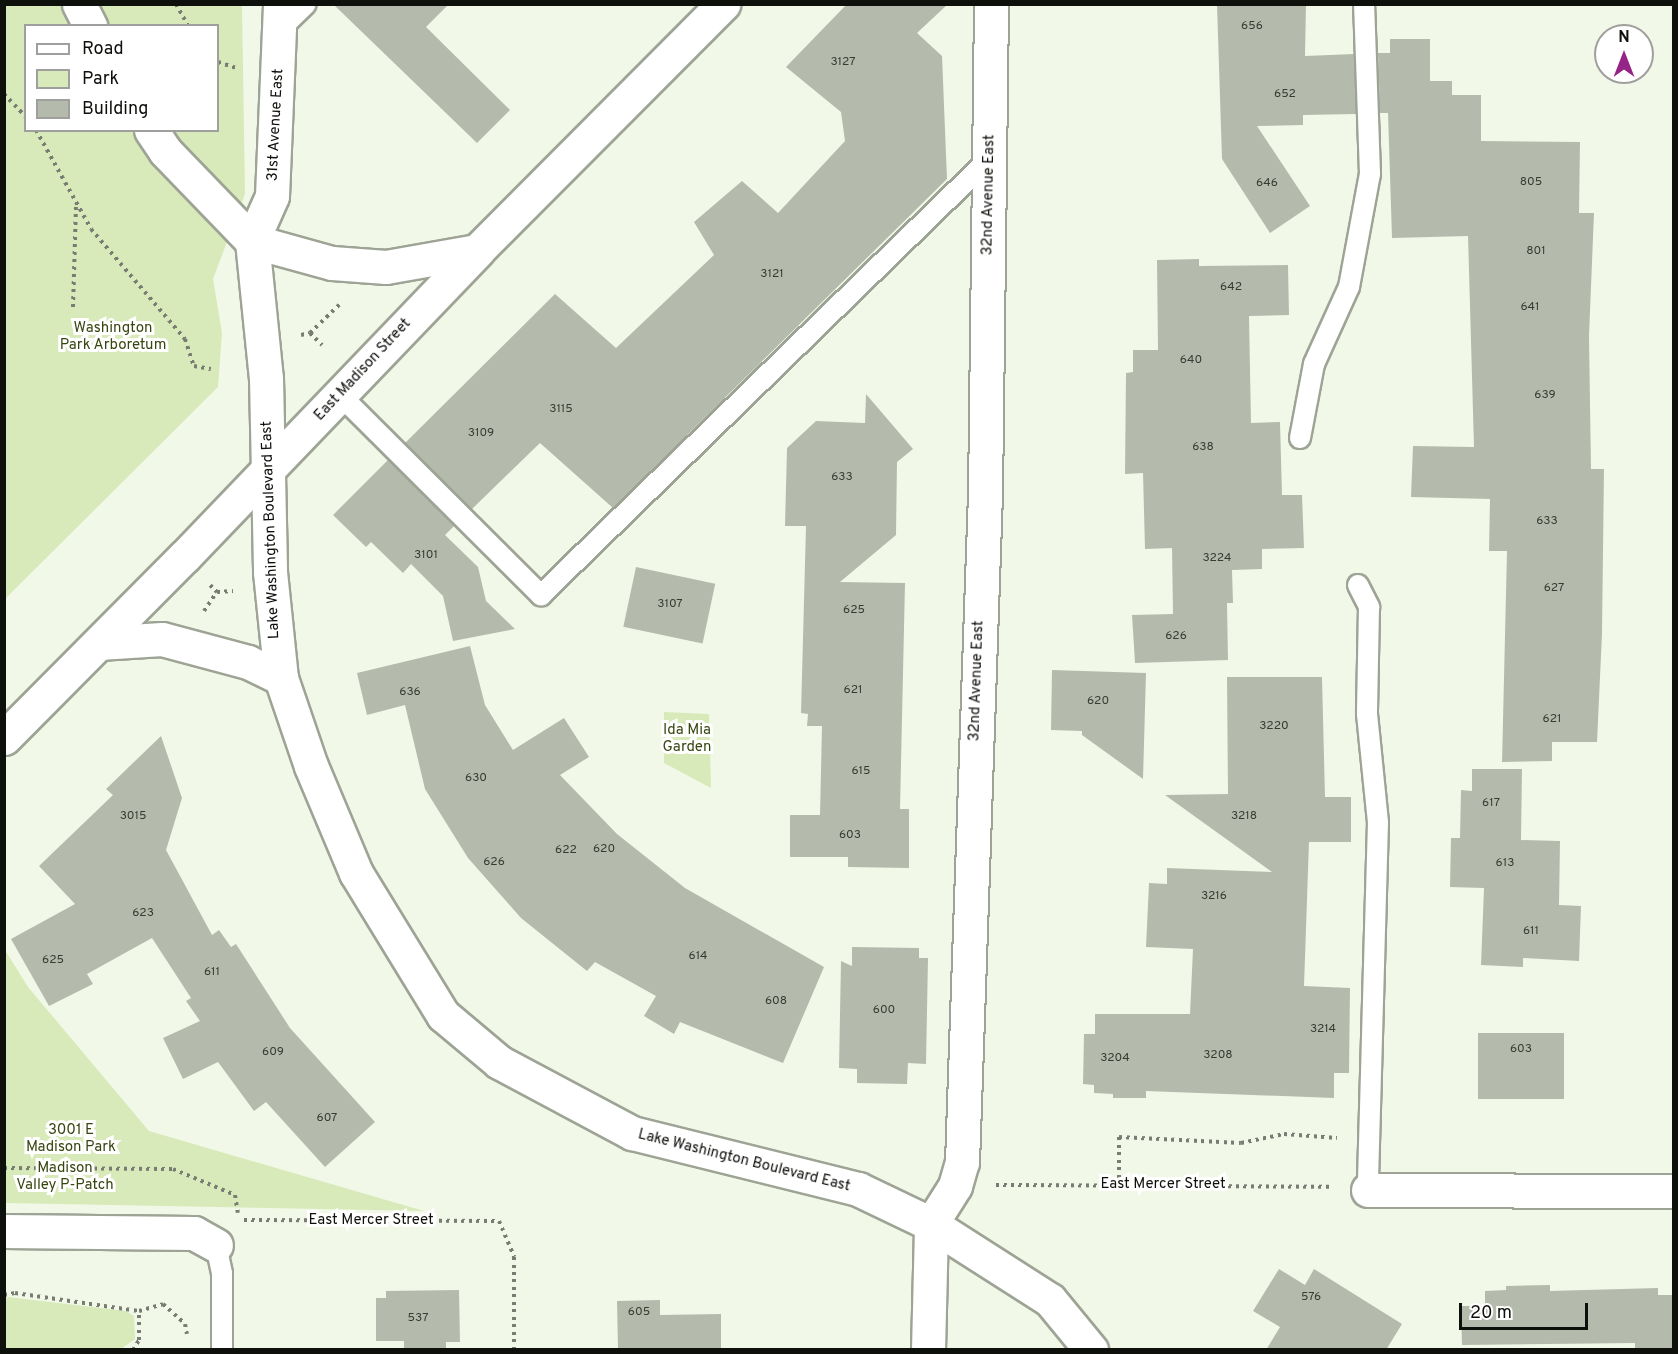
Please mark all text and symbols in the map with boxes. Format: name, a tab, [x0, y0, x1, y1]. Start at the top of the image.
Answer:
house number: 656	[1241, 20, 1263, 34]
legend	[24, 24, 219, 132]
north arrow	[1594, 24, 1654, 84]
text: N	[1618, 28, 1630, 48]
text: Road	[82, 38, 124, 61]
house number: 3127	[830, 56, 856, 70]
text: Park	[82, 68, 119, 91]
street label: 31st Avenue East	[264, 68, 288, 182]
house number: 652	[1274, 88, 1296, 102]
text: Building	[82, 98, 148, 121]
street label: 32nd Avenue East	[979, 134, 999, 256]
house number: 805	[1520, 176, 1542, 190]
house number: 646	[1256, 177, 1278, 191]
house number: 801	[1526, 245, 1546, 259]
house number: 3121	[760, 268, 784, 282]
house number: 642	[1220, 281, 1242, 295]
house number: 641	[1520, 301, 1540, 315]
street label: East Madison Street	[311, 315, 415, 425]
park label: Washington Park Arboretum	[59, 319, 167, 354]
house number: 640	[1180, 354, 1202, 368]
house number: 639	[1534, 389, 1556, 403]
house number: 3115	[549, 403, 573, 417]
street label: Lake Washington Boulevard East	[258, 421, 284, 639]
house number: 3109	[468, 427, 494, 441]
house number: 638	[1192, 441, 1214, 455]
house number: 633	[831, 471, 853, 485]
house number: 633	[1536, 515, 1558, 529]
house number: 3101	[414, 549, 438, 563]
house number: 3224	[1202, 552, 1232, 566]
house number: 627	[1544, 582, 1564, 596]
house number: 3107	[657, 598, 683, 612]
house number: 625	[843, 604, 865, 618]
street label: 32nd Avenue East	[966, 620, 988, 742]
house number: 626	[1165, 630, 1187, 644]
house number: 621	[844, 684, 862, 698]
house number: 636	[399, 686, 421, 700]
house number: 620	[1087, 695, 1109, 709]
house number: 621	[1543, 713, 1561, 727]
house number: 3220	[1259, 720, 1289, 734]
park label: Ida Mia Garden	[663, 721, 711, 756]
house number: 615	[851, 765, 871, 779]
house number: 630	[465, 772, 487, 786]
house number: 617	[1482, 797, 1500, 811]
house number: 3015	[120, 810, 146, 824]
house number: 3218	[1231, 810, 1257, 824]
house number: 603	[839, 829, 861, 843]
house number: 620	[593, 843, 615, 857]
house number: 622	[555, 844, 577, 858]
house number: 626	[483, 856, 505, 870]
house number: 613	[1496, 857, 1514, 871]
house number: 3216	[1201, 890, 1227, 904]
house number: 623	[132, 907, 154, 921]
house number: 611	[1523, 925, 1539, 939]
house number: 614	[689, 950, 707, 964]
house number: 625	[42, 954, 64, 968]
house number: 611	[204, 966, 220, 980]
house number: 608	[765, 995, 787, 1009]
house number: 600	[873, 1004, 895, 1018]
house number: 3214	[1310, 1023, 1336, 1037]
house number: 603	[1510, 1043, 1532, 1057]
house number: 609	[262, 1046, 284, 1060]
house number: 3208	[1203, 1049, 1233, 1063]
house number: 3204	[1100, 1052, 1130, 1066]
house number: 607	[317, 1112, 337, 1126]
park label: 3001 E Madison Park	[26, 1121, 116, 1156]
street label: Lake Washington Boulevard East	[636, 1126, 852, 1196]
park label: Madison Valley P-Patch	[16, 1159, 114, 1194]
street label: East Mercer Street	[1100, 1176, 1226, 1194]
street label: East Mercer Street	[308, 1212, 434, 1230]
house number: 576	[1301, 1291, 1321, 1305]
scale bar	[1462, 1291, 1591, 1329]
text: 20 m	[1470, 1302, 1512, 1325]
house number: 605	[628, 1306, 650, 1320]
house number: 537	[408, 1312, 428, 1326]

